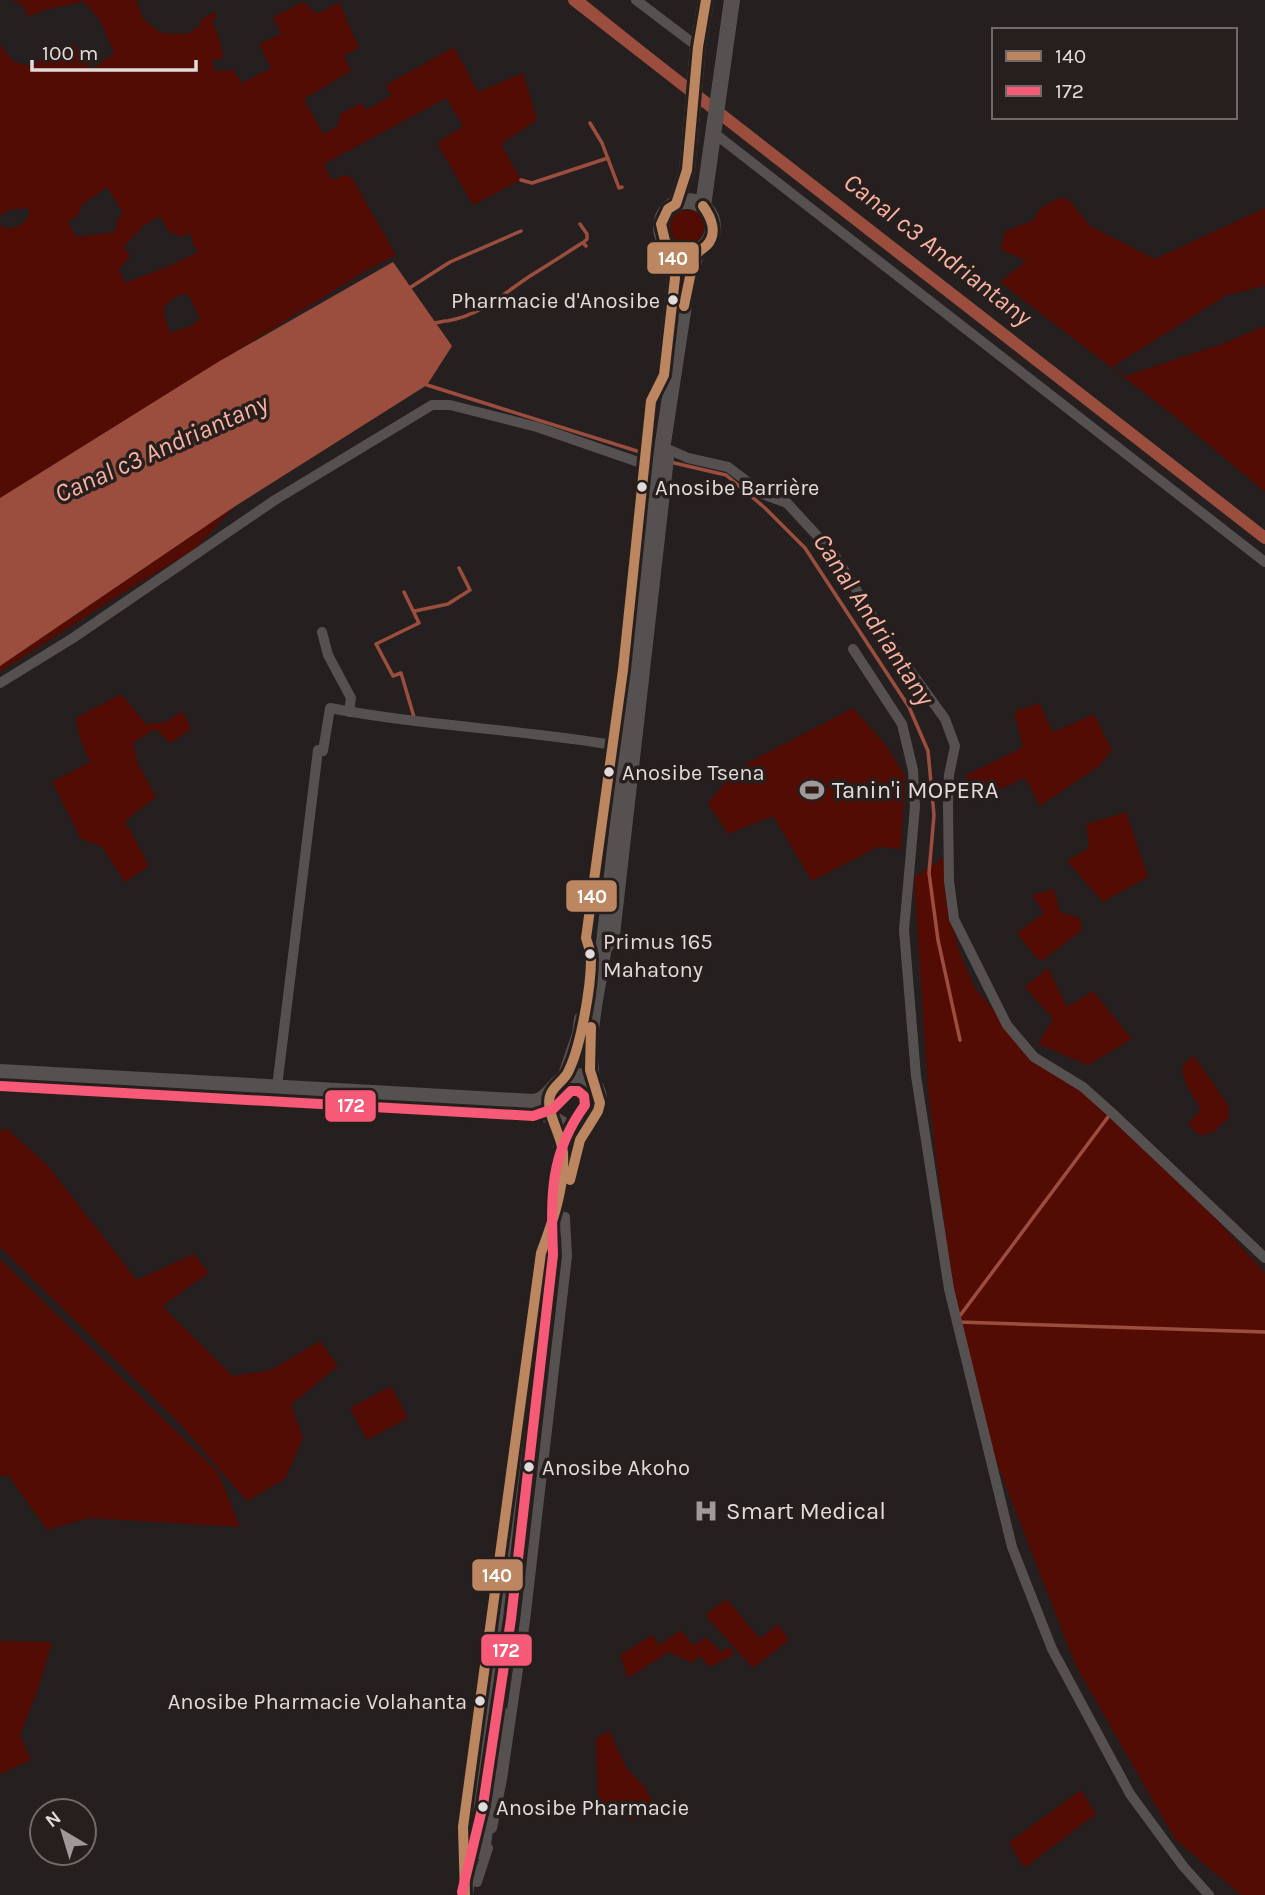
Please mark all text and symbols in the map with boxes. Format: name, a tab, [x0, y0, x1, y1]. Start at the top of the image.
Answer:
scale bar	[32, 28, 196, 72]
legend	[992, 28, 1237, 119]
text: 100 m	[42, 41, 99, 65]
text: 140	[1055, 44, 1086, 68]
text: 172	[1055, 79, 1084, 103]
water label: Canal c3 Andriantany	[837, 166, 1038, 333]
line badge: 140	[646, 241, 700, 275]
text: 140	[658, 248, 688, 270]
place label: Pharmacie d'Anosibe	[451, 288, 660, 314]
marker: Pharmacie d'Anosibe	[666, 293, 680, 307]
water label: Canal c3 Andriantany	[50, 387, 273, 509]
place label: Anosibe Barrière	[655, 475, 819, 501]
marker: Anosibe Barrière	[635, 480, 649, 494]
water label: Canal Andriantany	[806, 527, 941, 712]
place label: Anosibe Tsena	[622, 760, 765, 786]
marker: Anosibe Tsena	[602, 765, 616, 779]
sports icon: Tanin'i MOPERA	[798, 776, 826, 804]
place label: Tanin'i MOPERA	[832, 776, 999, 804]
line badge: 140	[565, 879, 618, 913]
text: 140	[577, 886, 607, 908]
place label: Primus 165 Mahatony	[603, 929, 713, 983]
marker: Primus 165 Mahatony	[583, 947, 597, 961]
line badge: 172	[324, 1089, 377, 1123]
text: 172	[337, 1095, 365, 1117]
place label: Anosibe Akoho	[542, 1455, 690, 1481]
marker: Anosibe Akoho	[522, 1460, 536, 1474]
hospital icon: Smart Medical	[692, 1497, 720, 1525]
place label: Smart Medical	[726, 1497, 886, 1525]
line badge: 140	[471, 1558, 524, 1592]
text: 140	[482, 1565, 512, 1587]
line badge: 172	[480, 1633, 533, 1667]
text: 172	[492, 1640, 520, 1662]
place label: Anosibe Pharmacie Volahanta	[168, 1689, 467, 1715]
marker: Anosibe Pharmacie Volahanta	[473, 1694, 487, 1708]
place label: Anosibe Pharmacie	[496, 1795, 689, 1821]
north arrow	[28, 1797, 98, 1867]
marker: Anosibe Pharmacie	[476, 1800, 490, 1814]
text: N	[41, 1807, 65, 1832]

